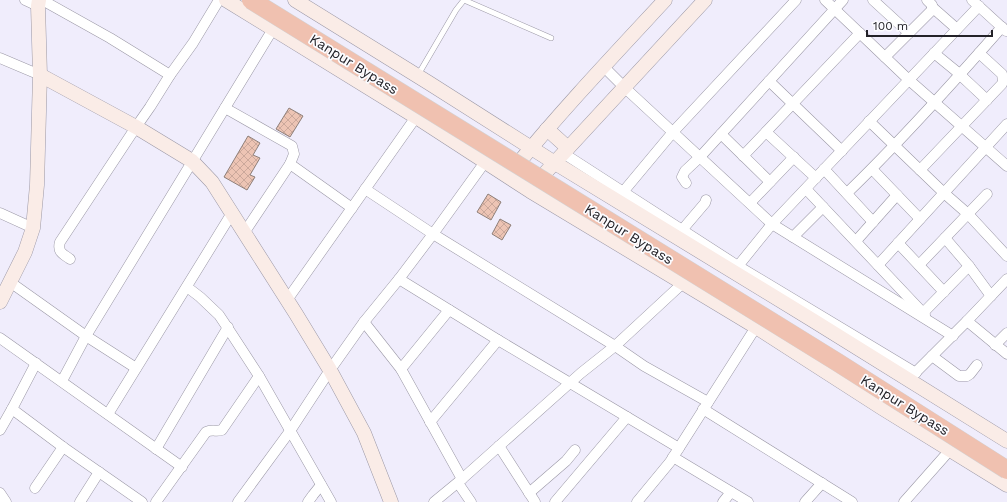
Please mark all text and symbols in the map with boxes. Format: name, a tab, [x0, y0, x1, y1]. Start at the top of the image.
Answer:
scale bar	[867, 12, 992, 38]
text: 100 m	[873, 19, 908, 33]
street label: Kanpur Bypass	[307, 30, 401, 98]
street label: Kanpur Bypass	[582, 200, 676, 268]
street label: Kanpur Bypass	[858, 371, 952, 439]

